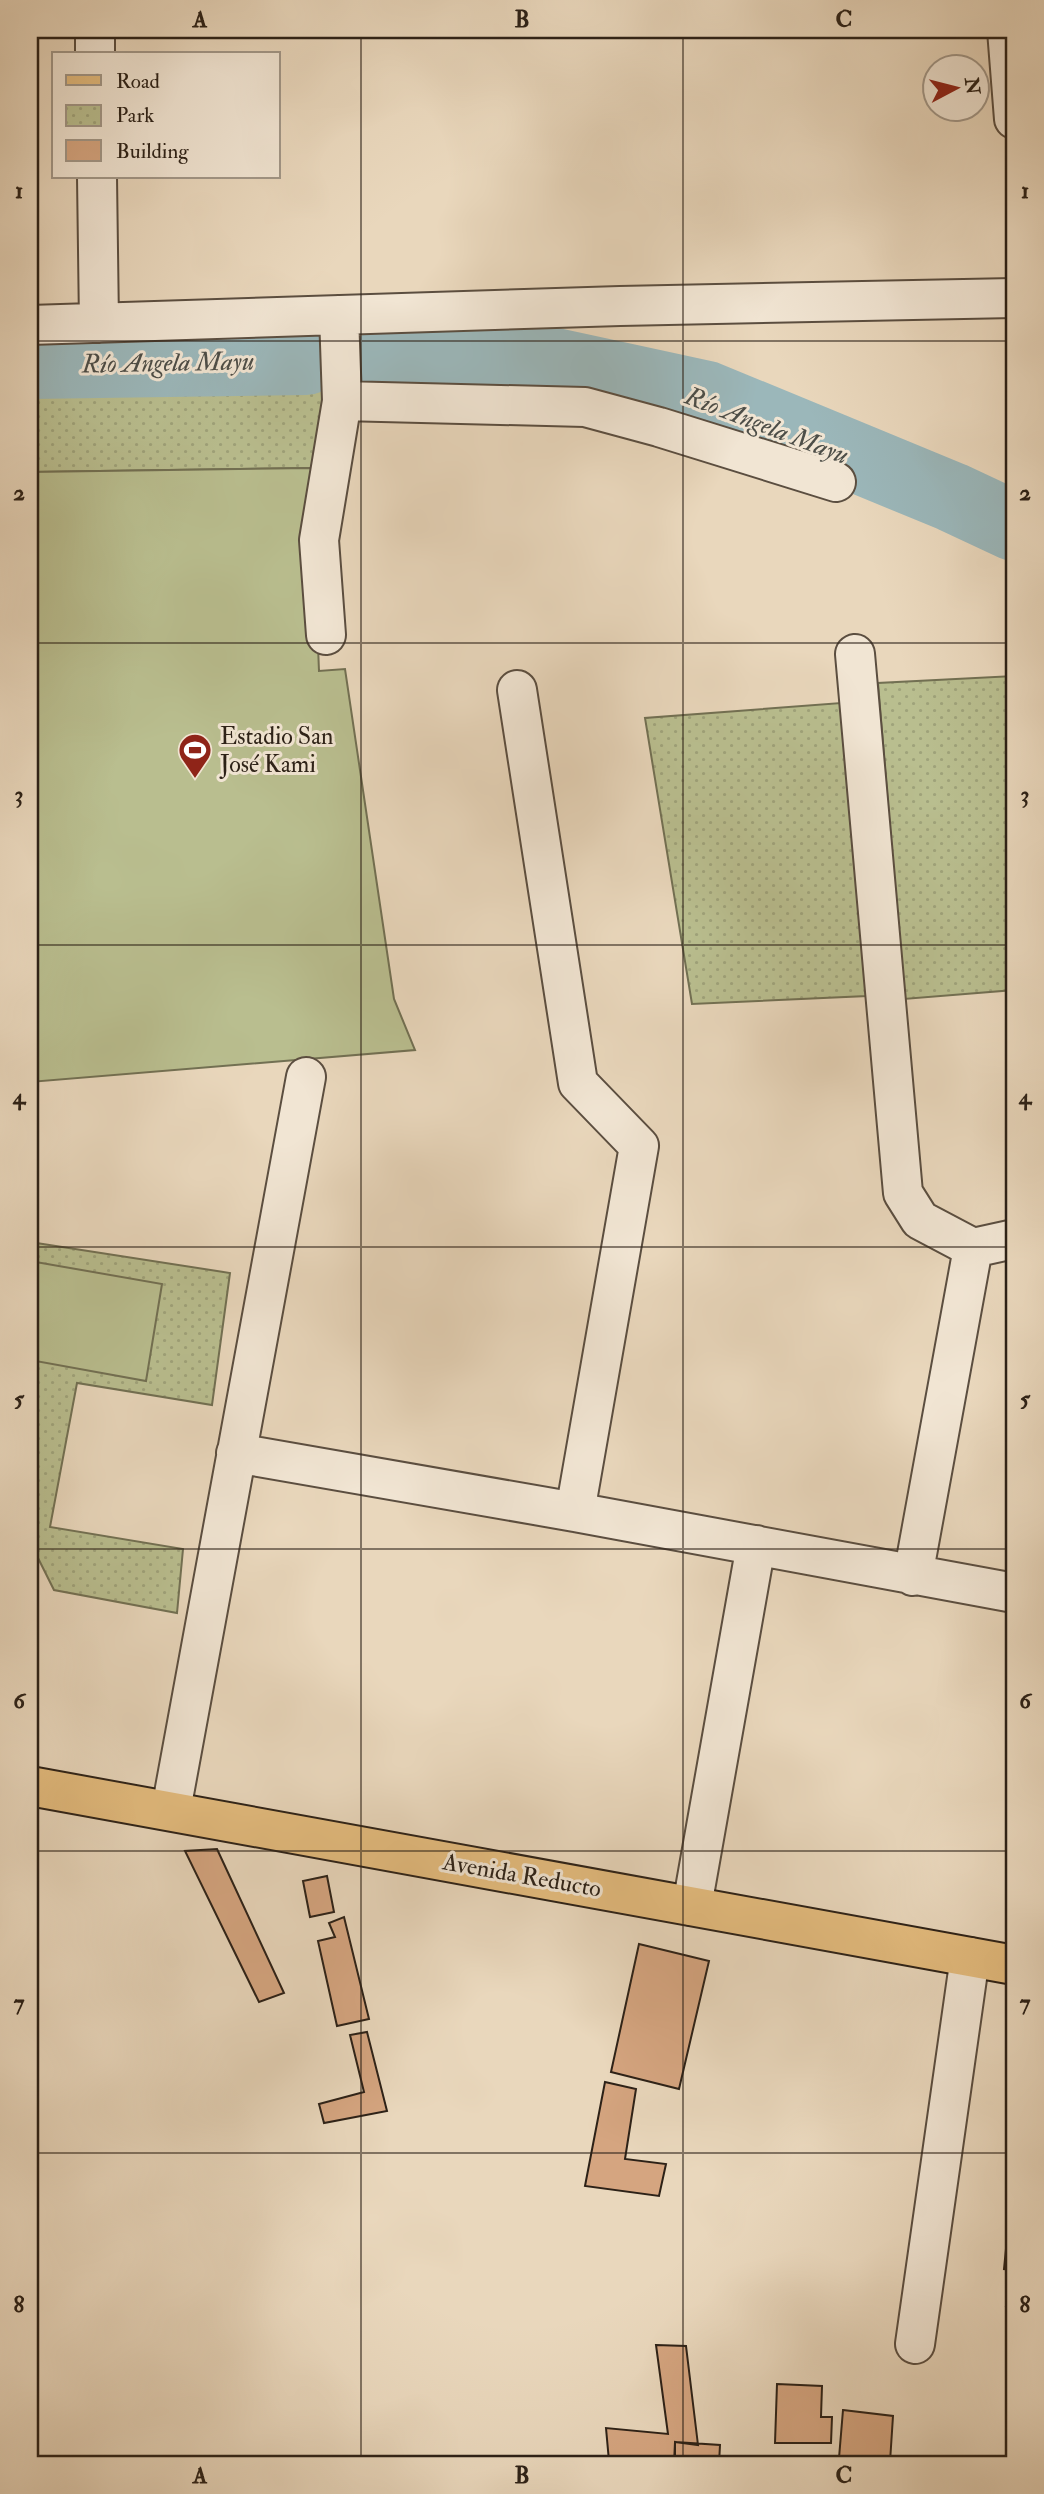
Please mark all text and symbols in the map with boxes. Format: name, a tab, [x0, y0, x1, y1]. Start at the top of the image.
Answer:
text: A	[192, 5, 208, 34]
text: B	[514, 5, 530, 34]
text: C	[836, 5, 852, 34]
legend	[52, 52, 280, 178]
north arrow	[922, 52, 992, 122]
text: Road	[116, 68, 161, 95]
text: N	[959, 75, 985, 97]
text: Park	[116, 102, 154, 129]
text: Building	[116, 138, 189, 165]
text: 1	[15, 176, 23, 205]
text: 1	[1021, 176, 1029, 205]
water label: Río Angela Mayu	[81, 345, 254, 381]
water label: Río Angela Mayu	[680, 380, 853, 472]
text: 2	[13, 478, 25, 507]
text: 2	[1019, 478, 1031, 507]
place label: Estadio San José Kami	[219, 721, 333, 780]
sports icon: Estadio San José Kami	[176, 731, 214, 780]
text: 3	[15, 780, 23, 809]
text: 3	[1021, 780, 1029, 809]
text: 4	[12, 1082, 27, 1111]
text: 4	[1018, 1082, 1033, 1111]
text: 5	[14, 1384, 25, 1413]
text: 5	[1020, 1384, 1031, 1413]
text: 6	[13, 1686, 27, 1715]
text: 6	[1019, 1686, 1033, 1715]
street label: Avenida Reducto	[439, 1846, 604, 1905]
text: 7	[14, 1988, 25, 2017]
text: 7	[1020, 1988, 1031, 2017]
text: 8	[14, 2290, 25, 2319]
text: 8	[1020, 2290, 1031, 2319]
text: A	[192, 2461, 208, 2490]
text: B	[514, 2461, 530, 2490]
text: C	[836, 2461, 852, 2490]

